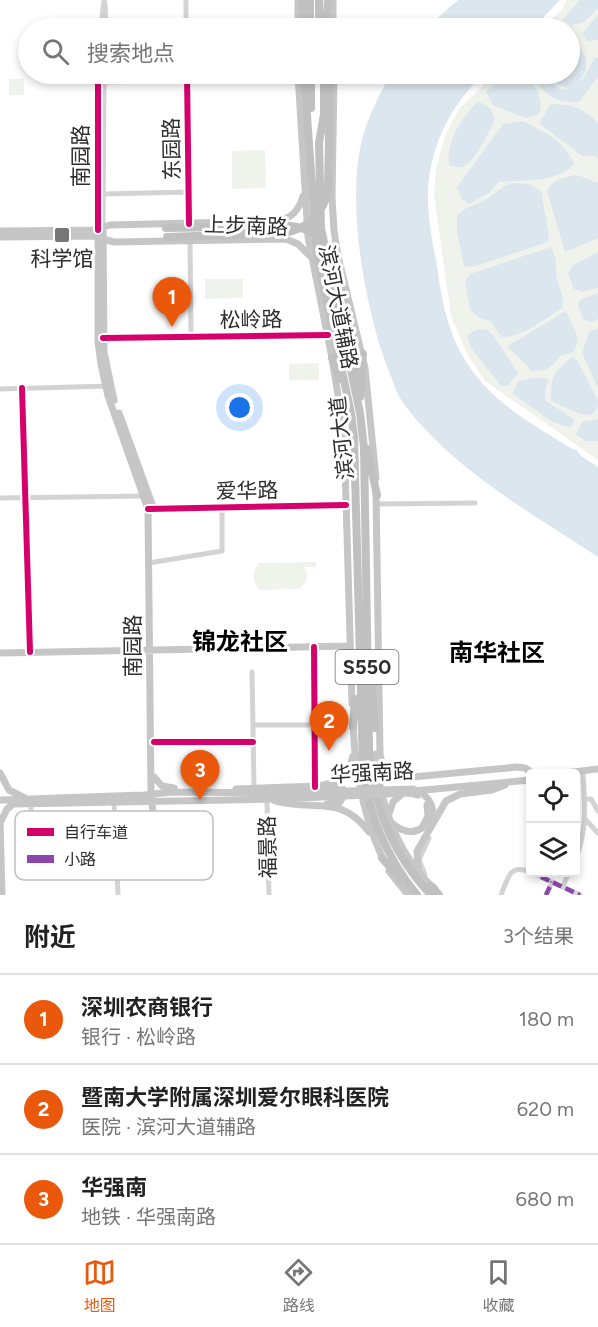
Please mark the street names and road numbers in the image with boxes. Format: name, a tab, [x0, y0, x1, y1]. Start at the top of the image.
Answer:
street label: 东园路	[158, 117, 185, 181]
street label: 南园路	[68, 125, 93, 188]
street label: 上步南路	[204, 212, 288, 239]
street label: 滨河大道辅路	[314, 243, 363, 371]
street label: 松岭路	[219, 306, 283, 333]
street label: 滨河大道	[325, 395, 358, 481]
street label: 爱华路	[215, 477, 279, 504]
street label: 南园路	[120, 615, 145, 678]
road number: S550	[336, 650, 398, 684]
street label: 华强南路	[329, 758, 415, 787]
street label: 福景路	[254, 815, 281, 879]

